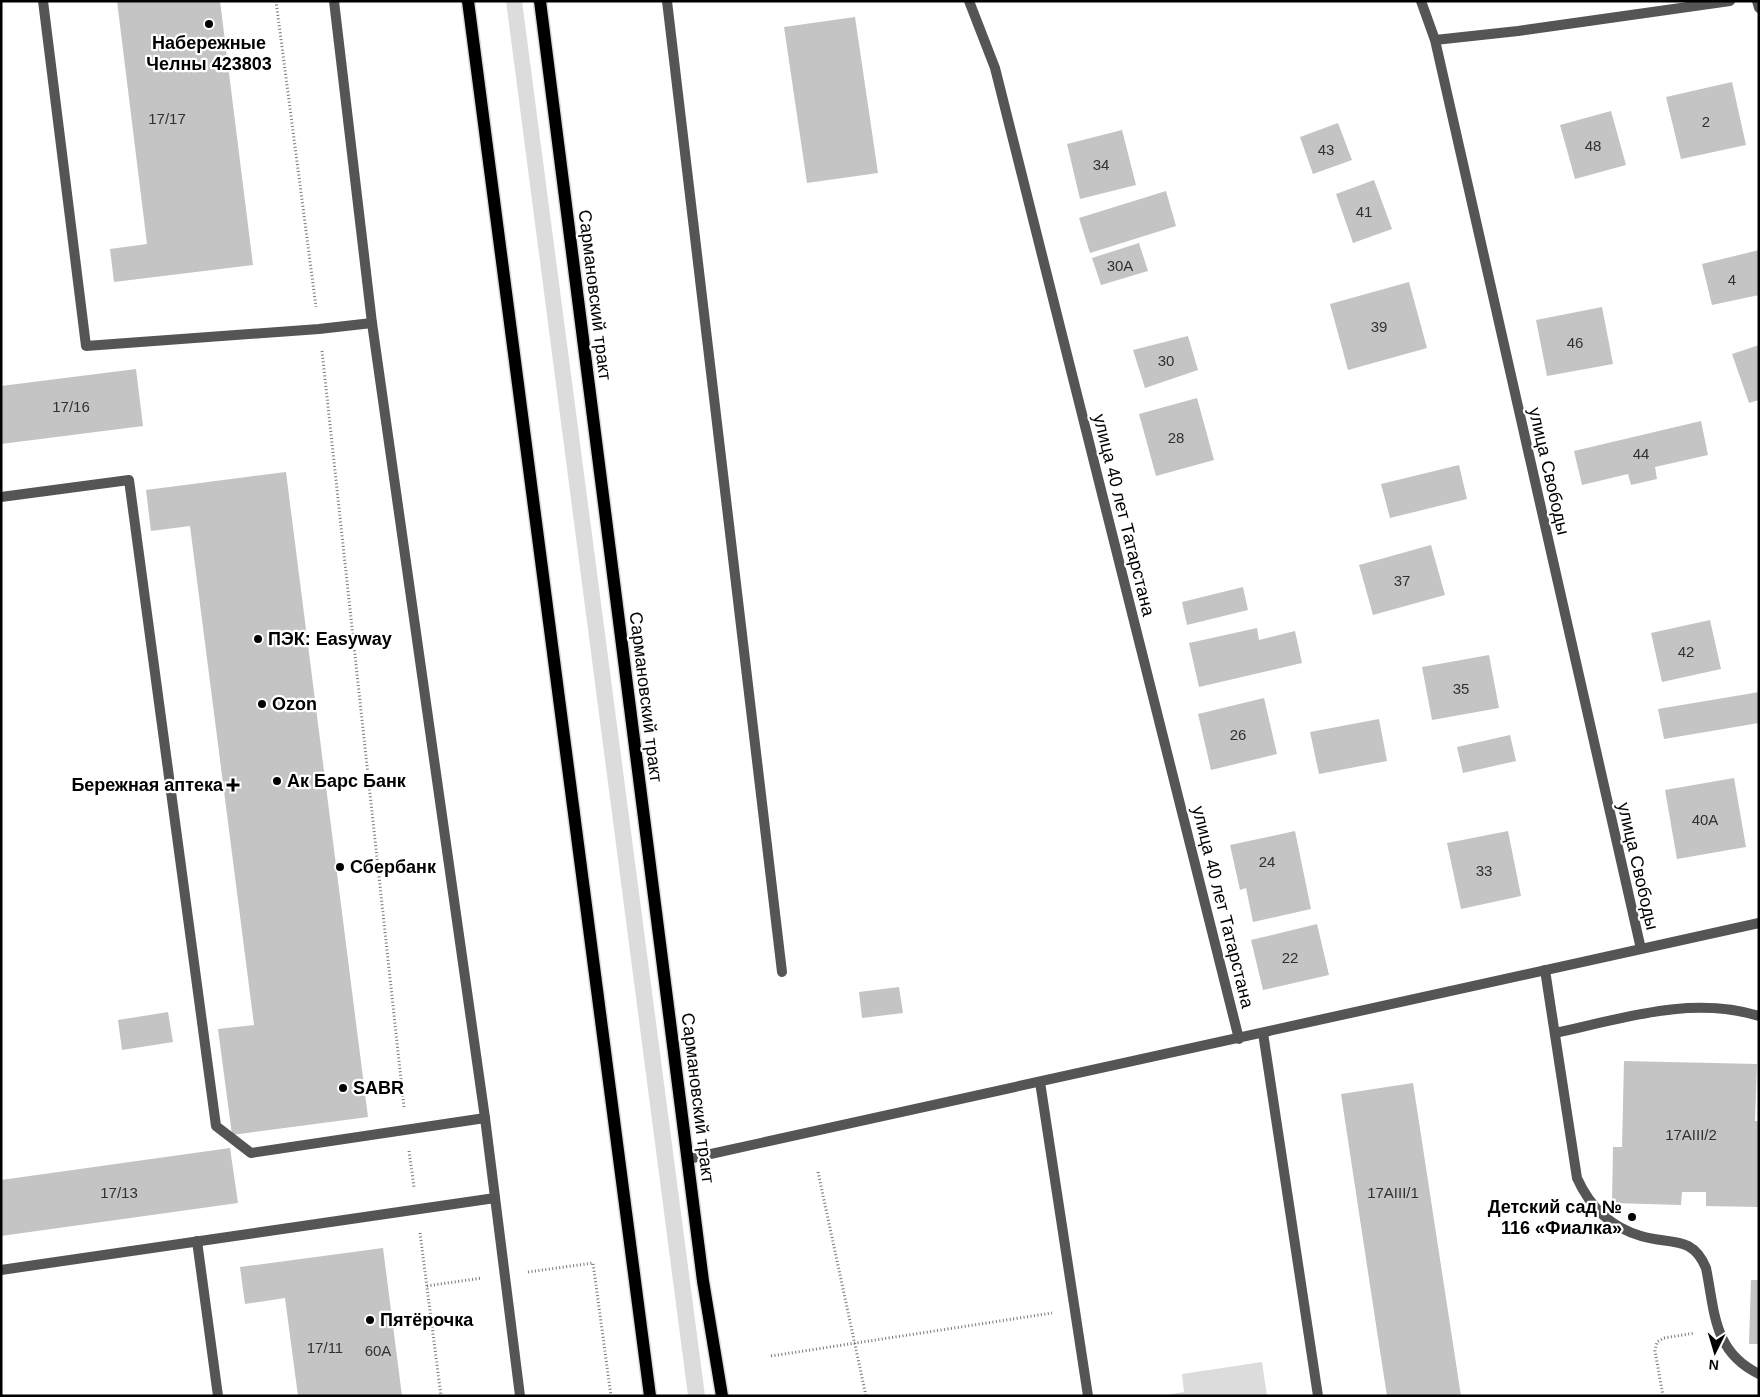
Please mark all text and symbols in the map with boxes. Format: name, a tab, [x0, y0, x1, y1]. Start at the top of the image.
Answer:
marker: Набережные Челны 423803	[203, 18, 215, 30]
place label: Набережные Челны 423803	[146, 33, 272, 74]
house number: 17/17	[148, 110, 186, 127]
house number: 2	[1702, 113, 1710, 130]
house number: 48	[1585, 137, 1601, 154]
house number: 43	[1318, 141, 1334, 158]
house number: 34	[1093, 156, 1109, 173]
house number: 41	[1356, 203, 1372, 220]
street label: Сармановский тракт	[575, 209, 615, 381]
house number: 30А	[1107, 257, 1133, 274]
house number: 4	[1728, 271, 1736, 288]
house number: 39	[1371, 318, 1387, 335]
house number: 46	[1567, 334, 1583, 351]
house number: 30	[1158, 352, 1174, 369]
house number: 17/16	[52, 398, 90, 415]
street label: улица Свободы	[1525, 405, 1573, 537]
street label: улица 40 лет Татарстана	[1089, 412, 1159, 619]
house number: 28	[1168, 429, 1184, 446]
house number: 44	[1633, 445, 1649, 462]
house number: 37	[1394, 572, 1410, 589]
street label: Сармановский тракт	[626, 611, 666, 783]
place label: ПЭК: Easyway	[268, 629, 392, 649]
marker: ПЭК: Easyway	[252, 633, 264, 645]
house number: 42	[1678, 643, 1694, 660]
house number: 35	[1453, 680, 1469, 697]
place label: Ozon	[272, 694, 317, 714]
marker: Ozon	[256, 698, 268, 710]
house number: 26	[1230, 726, 1246, 743]
place label: Ак Барс Банк	[287, 771, 407, 791]
place label: Бережная аптека	[71, 775, 224, 795]
marker: Ак Барс Банк	[271, 775, 283, 787]
marker: Бережная аптека	[227, 779, 239, 791]
street label: улица Свободы	[1614, 800, 1662, 932]
street label: улица 40 лет Татарстана	[1188, 804, 1258, 1011]
house number: 40А	[1692, 811, 1718, 828]
house number: 24	[1259, 853, 1275, 870]
place label: Сбербанк	[350, 857, 437, 877]
marker: Сбербанк	[334, 861, 346, 873]
house number: 33	[1476, 862, 1492, 879]
house number: 22	[1282, 949, 1298, 966]
street label: Сармановский тракт	[678, 1012, 718, 1184]
place label: SABR	[353, 1078, 404, 1098]
marker: SABR	[337, 1082, 349, 1094]
house number: 17АIII/2	[1665, 1126, 1717, 1143]
house number: 17/13	[100, 1184, 138, 1201]
house number: 17АIII/1	[1367, 1184, 1419, 1201]
place label: Детский сад № 116 «Фиалка»	[1488, 1197, 1622, 1238]
marker: Детский сад № 116 «Фиалка»	[1626, 1211, 1638, 1223]
place label: Пятёрочка	[380, 1310, 474, 1330]
marker: Пятёрочка	[364, 1314, 376, 1326]
north arrow	[1690, 1327, 1740, 1377]
house number: 17/11	[307, 1339, 343, 1356]
house number: 60А	[365, 1342, 391, 1359]
text: N	[1708, 1357, 1720, 1373]

